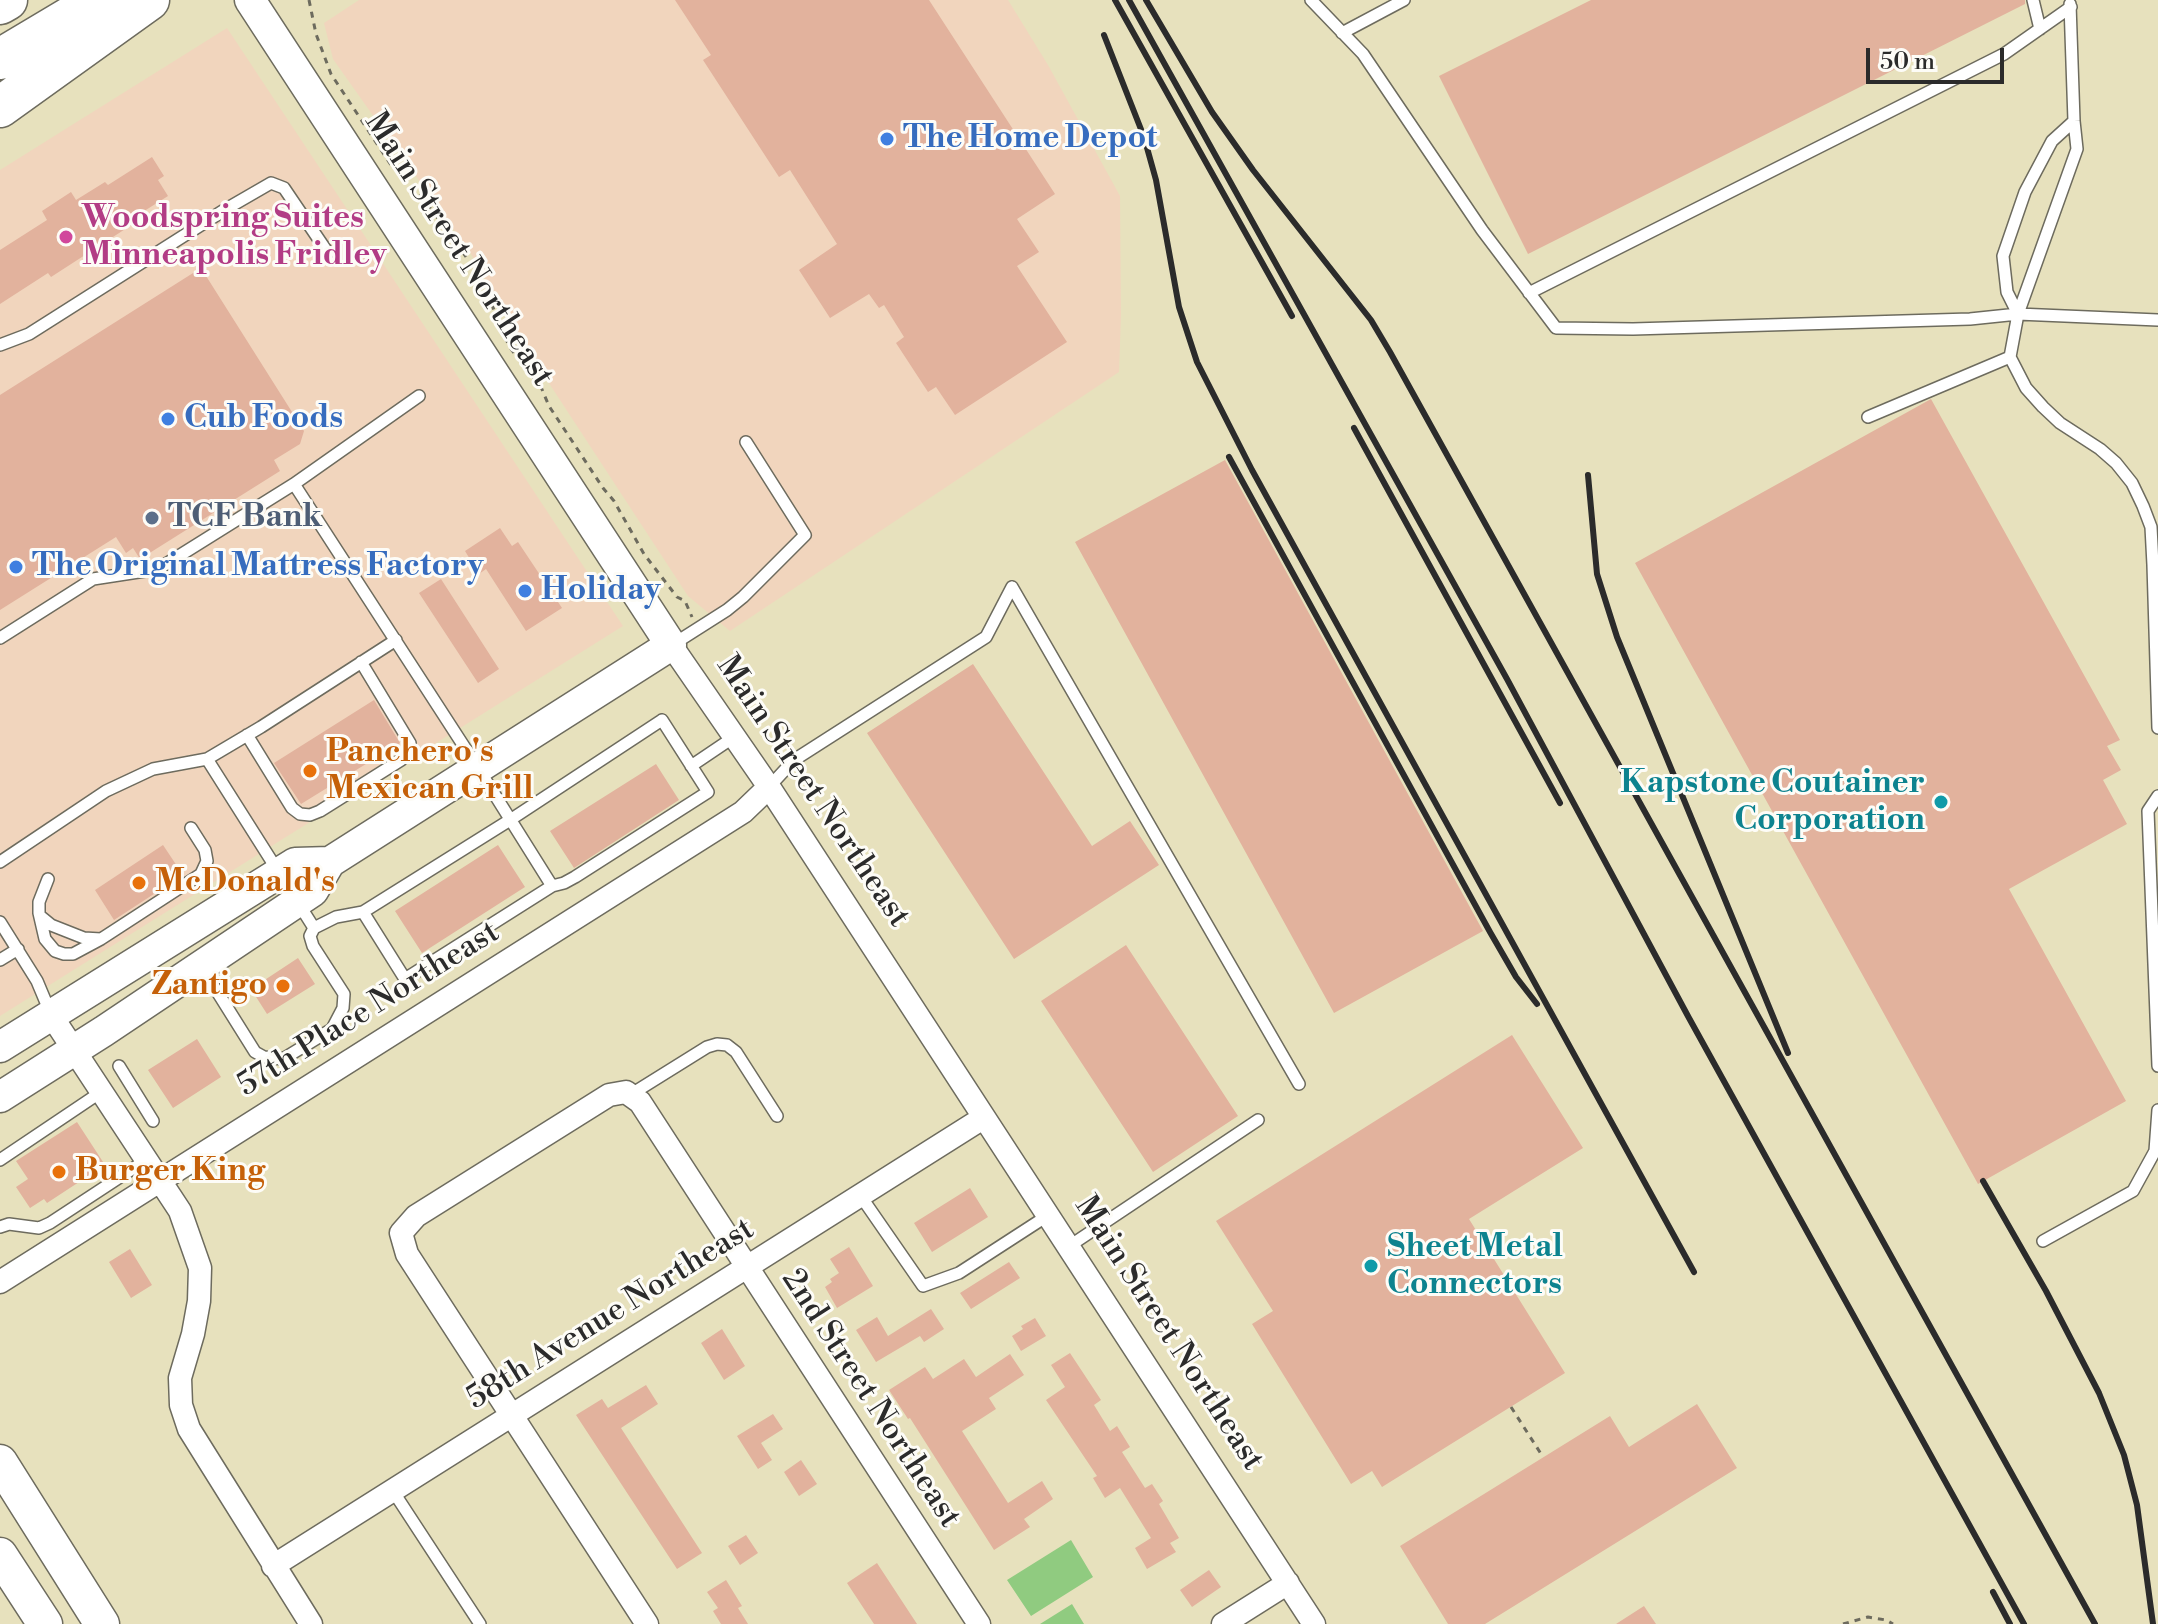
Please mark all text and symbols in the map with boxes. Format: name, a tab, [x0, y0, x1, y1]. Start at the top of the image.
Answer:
scale bar	[1870, 32, 2008, 82]
text: 50 m	[1880, 47, 1935, 77]
street label: Main Street Northeast	[355, 106, 561, 394]
place label: The Home Depot	[903, 120, 1157, 158]
marker: The Home Depot	[878, 130, 896, 148]
place label: Woodspring Suites Minneapolis Fridley	[82, 200, 387, 275]
marker: Woodspring Suites Minneapolis Fridley	[57, 228, 75, 246]
place label: Cub Foods	[184, 400, 343, 438]
marker: Cub Foods	[159, 410, 177, 428]
place label: TCF Bank	[168, 499, 322, 537]
marker: TCF Bank	[143, 509, 161, 527]
place label: The Original Mattress Factory	[32, 548, 484, 586]
marker: The Original Mattress Factory	[7, 558, 25, 576]
place label: Holiday	[541, 572, 661, 610]
marker: Holiday	[516, 582, 534, 600]
street label: Main Street Northeast	[707, 649, 917, 935]
place label: Panchero's Mexican Grill	[326, 734, 534, 809]
marker: Panchero's Mexican Grill	[301, 762, 319, 780]
place label: Kapstone Coutainer Corporation	[1620, 765, 1925, 840]
marker: Kapstone Coutainer Corporation	[1932, 793, 1950, 811]
place label: McDonald's	[155, 864, 335, 902]
marker: McDonald's	[130, 874, 148, 892]
street label: 57th Place Northeast	[231, 914, 507, 1106]
place label: Zantigo	[152, 967, 267, 1005]
marker: Zantigo	[274, 977, 292, 995]
place label: Burger King	[75, 1153, 265, 1191]
marker: Burger King	[50, 1163, 68, 1181]
street label: Main Street Northeast	[1065, 1190, 1271, 1478]
street label: 58th Avenue Northeast	[460, 1211, 762, 1419]
place label: Sheet Metal Connectors	[1387, 1229, 1563, 1304]
marker: Sheet Metal Connectors	[1362, 1257, 1380, 1275]
street label: 2nd Street Northeast	[772, 1263, 968, 1535]

